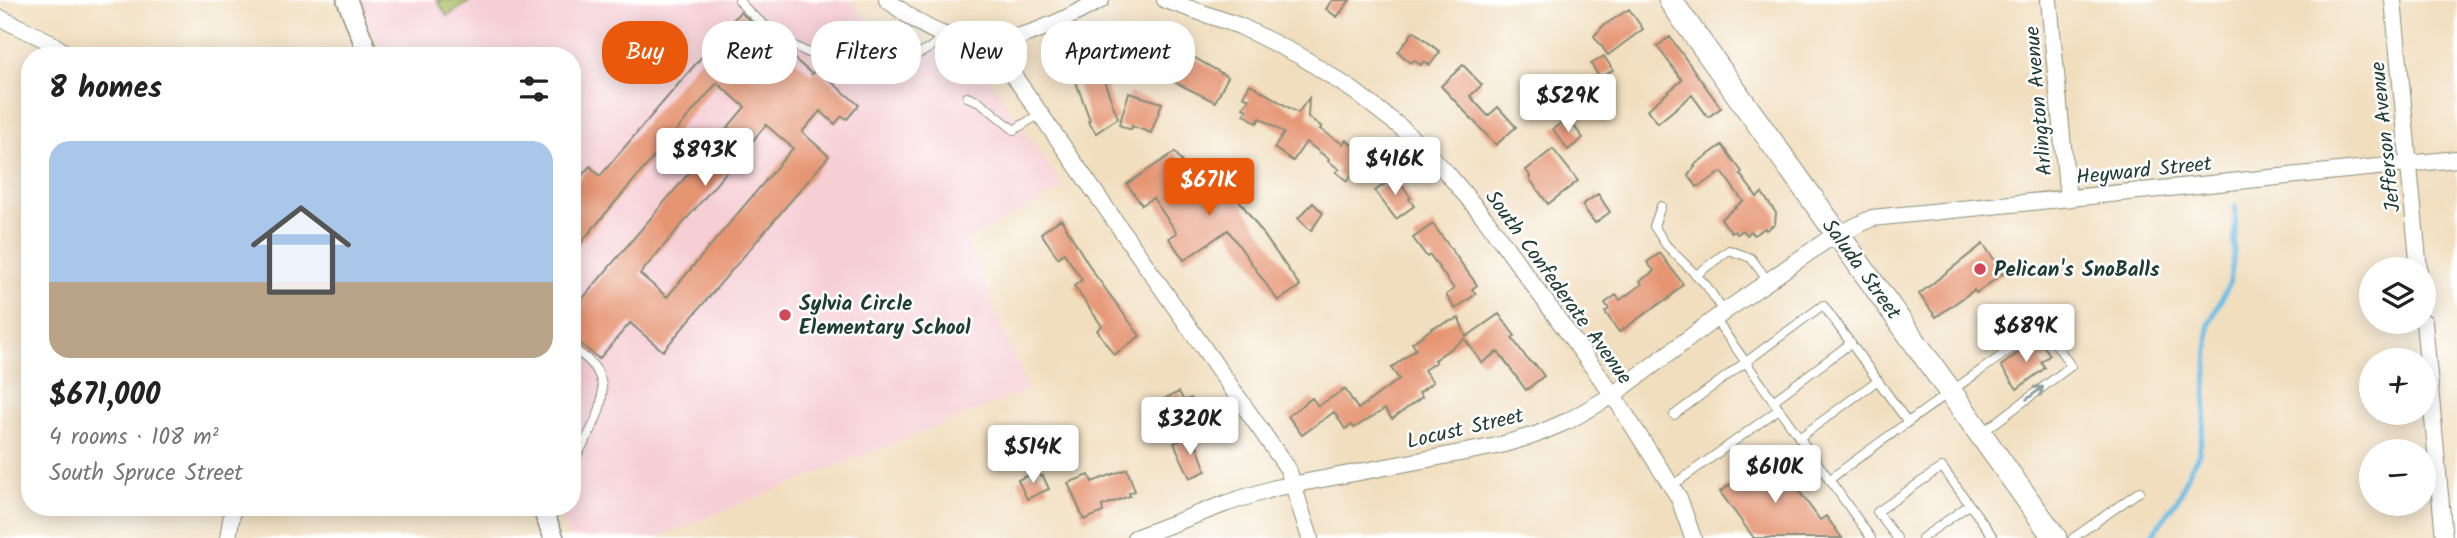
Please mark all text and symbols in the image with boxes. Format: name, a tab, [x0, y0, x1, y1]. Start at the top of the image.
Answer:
chip: Buy	[602, 21, 688, 84]
chip: Rent	[702, 21, 797, 84]
chip: Filters	[811, 21, 921, 84]
chip: New	[935, 21, 1027, 84]
chip: Apartment	[1041, 21, 1195, 84]
street label: Arlington Avenue	[2016, 24, 2062, 177]
street label: Jefferson Avenue	[2362, 59, 2411, 214]
text: 8 homes	[49, 65, 162, 113]
icon: filters	[515, 70, 553, 108]
pin: $529K	[1519, 74, 1617, 134]
text: $529K	[1536, 79, 1600, 115]
pin: $893K	[656, 128, 754, 188]
text: $893K	[672, 133, 738, 169]
pin: $416K	[1346, 138, 1444, 197]
text: $416K	[1365, 142, 1425, 178]
street label: Heyward Street	[2075, 148, 2215, 195]
pin: $671K	[1160, 158, 1258, 218]
text: $671K	[1180, 163, 1238, 199]
street label: South Confederate Avenue	[1476, 184, 1640, 393]
icon: home	[238, 187, 364, 313]
street label: Saluda Street	[1813, 212, 1909, 328]
place label: Pelican's SnoBalls	[1994, 254, 2160, 287]
map controls	[2359, 257, 2436, 516]
button: layers	[2359, 257, 2436, 334]
marker: Pelican's SnoBalls	[1972, 261, 1988, 277]
place label: Sylvia Circle Elementary School	[799, 288, 971, 345]
pin: $689K	[1977, 304, 2075, 364]
marker: Sylvia Circle Elementary School	[777, 307, 793, 323]
text: $689K	[1993, 309, 2059, 345]
button: +	[2359, 348, 2436, 425]
text: $671,000	[49, 372, 160, 420]
one-way arrow	[2025, 386, 2044, 401]
pin: $320K	[1141, 398, 1239, 457]
street label: Locust Street	[1404, 400, 1528, 459]
text: $320K	[1157, 402, 1223, 438]
text: 4 rooms · 108 m²	[49, 420, 219, 456]
pin: $514K	[984, 426, 1082, 485]
text: $514K	[1004, 430, 1062, 466]
button: −	[2359, 439, 2436, 516]
pin: $610K	[1726, 446, 1824, 505]
text: $610K	[1746, 450, 1804, 486]
text: South Spruce Street	[49, 456, 243, 492]

